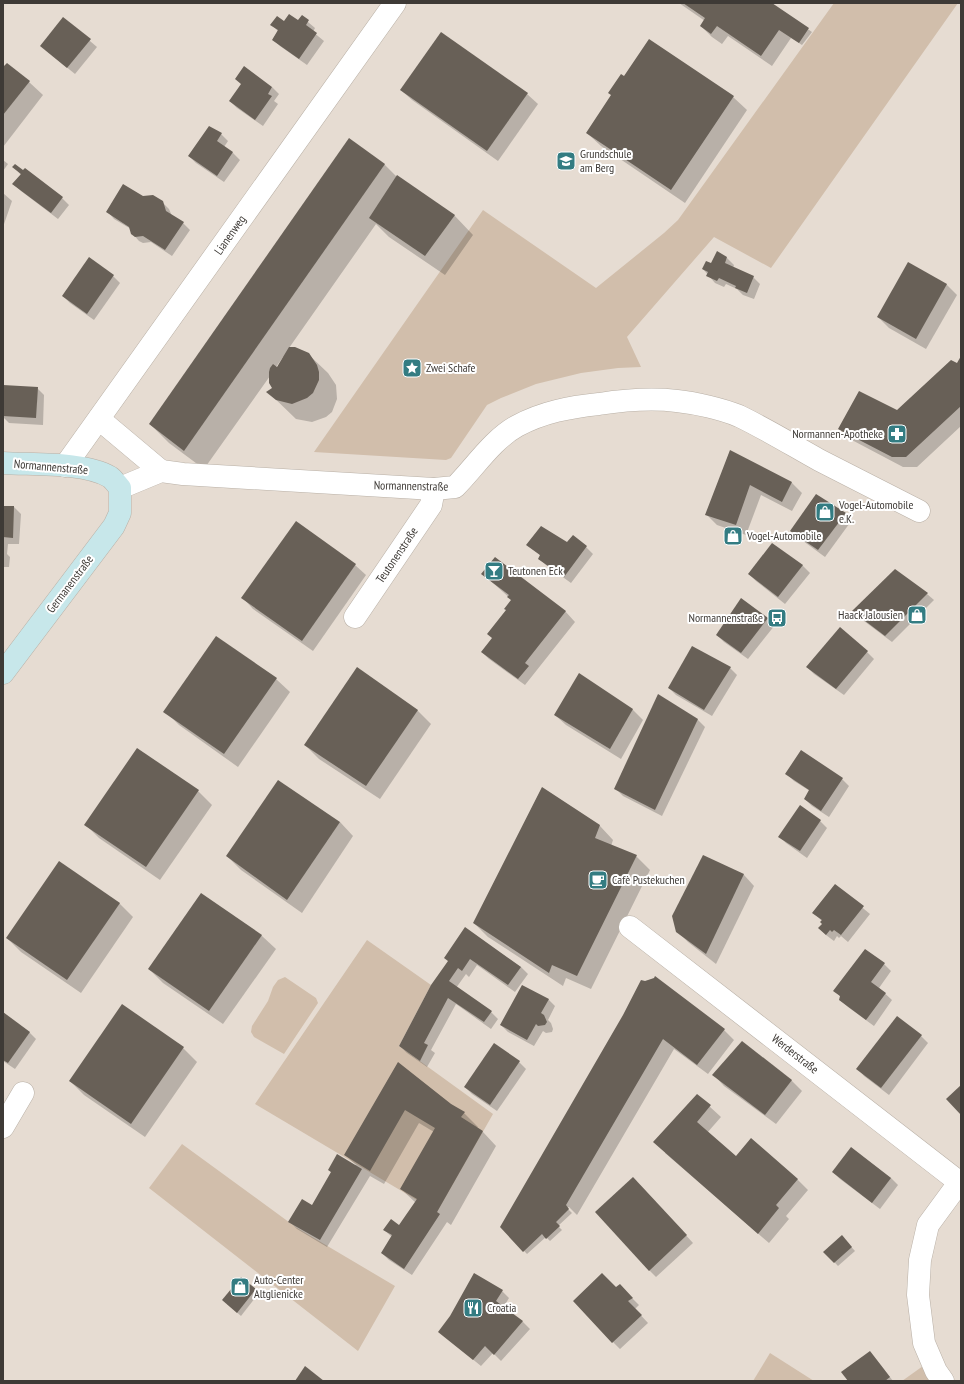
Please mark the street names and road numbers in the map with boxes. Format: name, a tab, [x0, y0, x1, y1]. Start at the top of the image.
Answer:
street label: Lianenweg	[211, 212, 249, 257]
street label: Normannenstraße	[13, 456, 89, 477]
street label: Normannenstraße	[374, 477, 448, 494]
street label: Teutonenstraße	[372, 524, 421, 586]
street label: Germanenstraße	[43, 552, 96, 616]
street label: Werderstraße	[769, 1031, 822, 1077]

